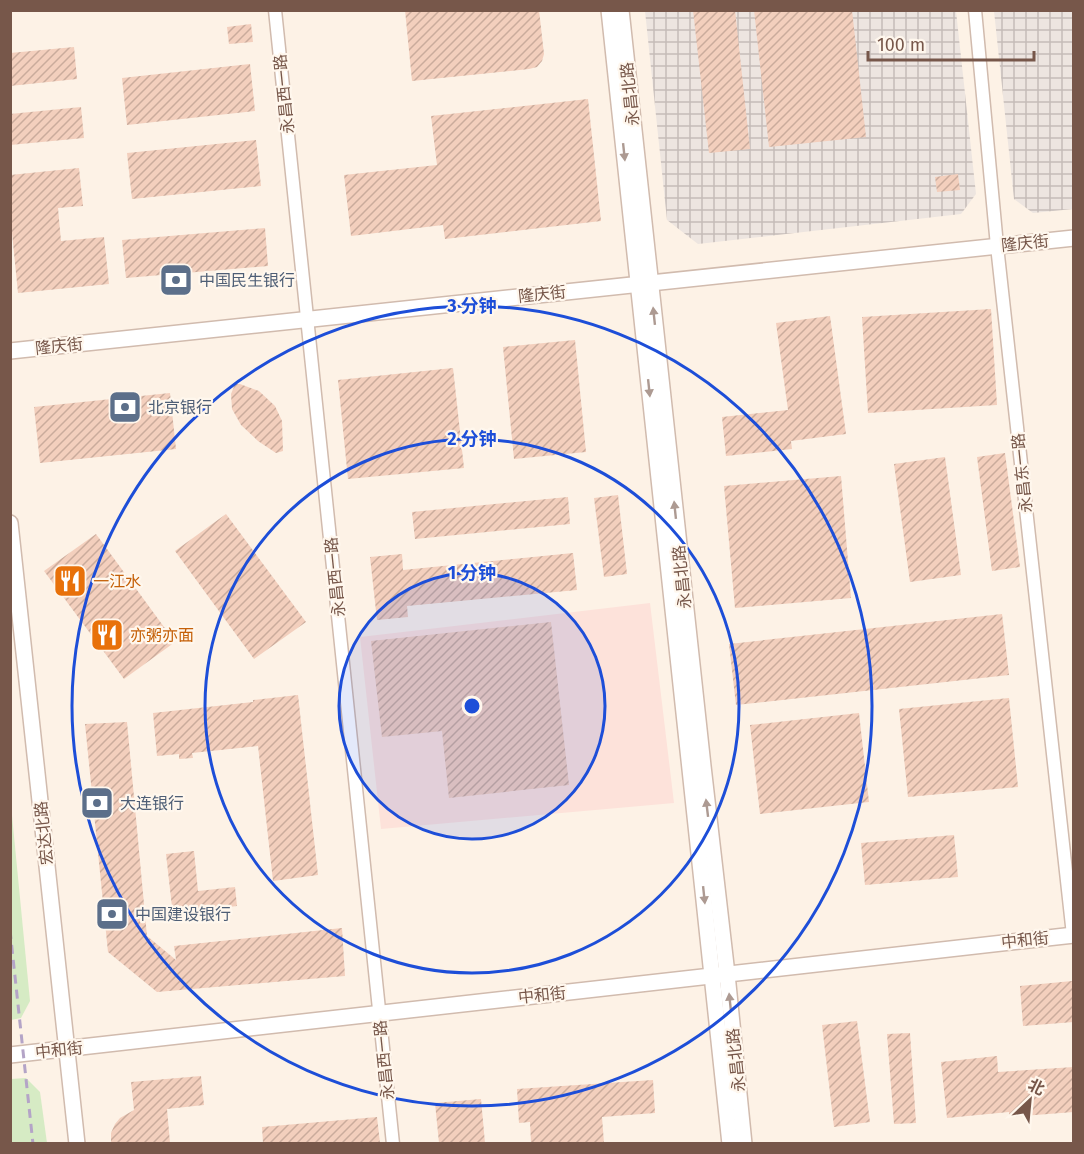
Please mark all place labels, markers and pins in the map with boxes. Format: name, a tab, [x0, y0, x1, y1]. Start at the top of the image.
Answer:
bank icon: 中国民生银行	[158, 262, 194, 298]
place label: 中国民生银行	[199, 271, 295, 290]
bank icon: 北京银行	[107, 389, 143, 425]
place label: 北京银行	[148, 398, 212, 417]
restaurant icon: 一江水	[52, 563, 88, 599]
place label: 一江水	[93, 572, 141, 591]
restaurant icon: 亦粥亦面	[89, 617, 125, 653]
place label: 亦粥亦面	[130, 626, 194, 645]
centre of rings	[462, 696, 482, 716]
bank icon: 大连银行	[79, 785, 115, 821]
place label: 大连银行	[120, 794, 184, 813]
bank icon: 中国建设银行	[94, 896, 130, 932]
place label: 中国建设银行	[135, 905, 231, 924]

